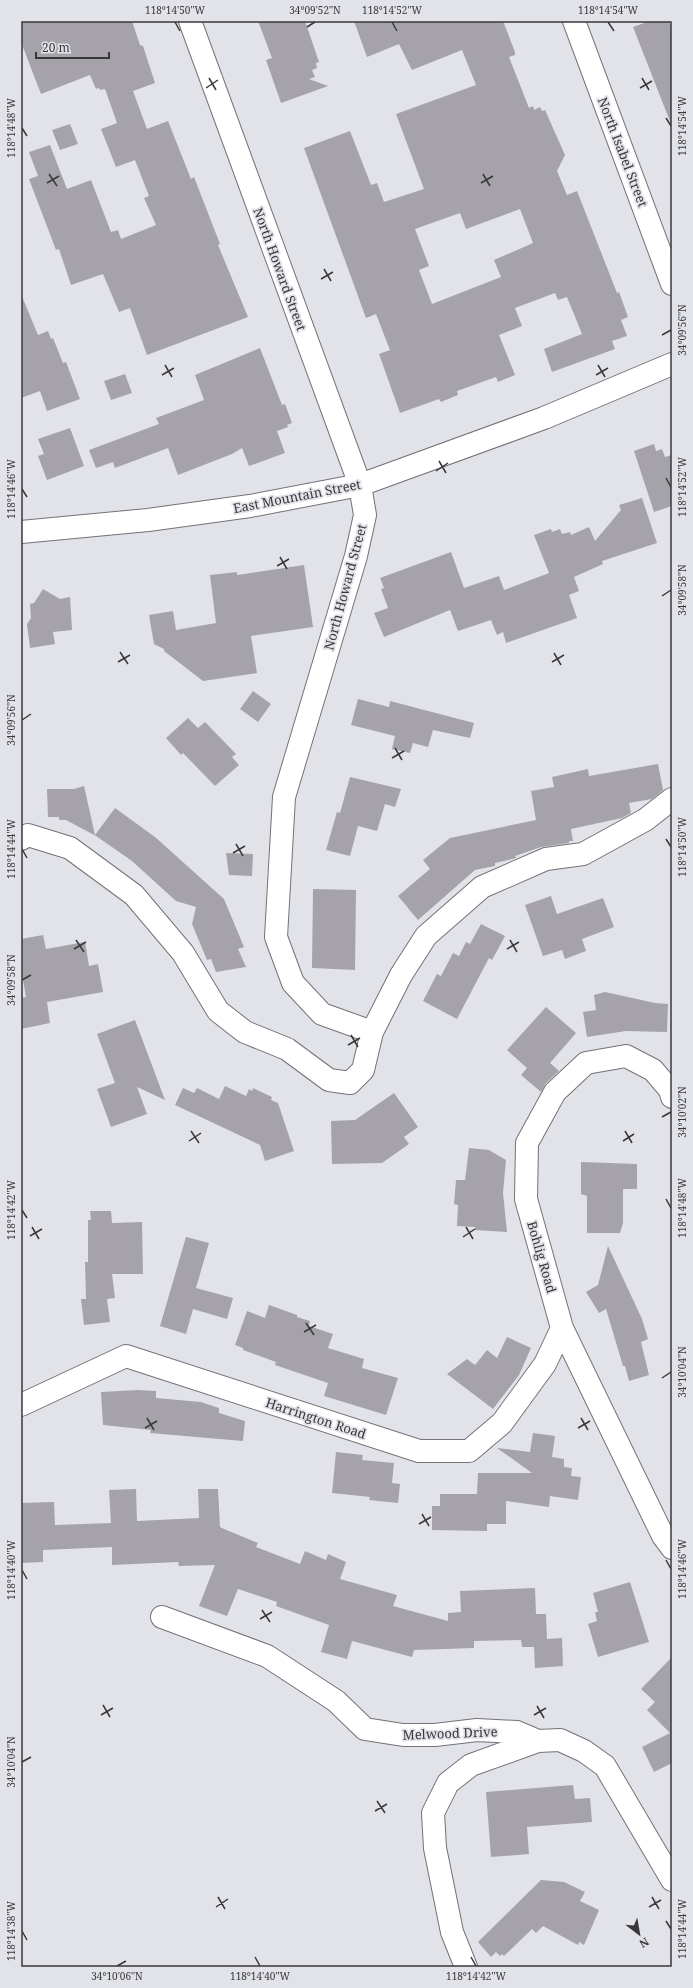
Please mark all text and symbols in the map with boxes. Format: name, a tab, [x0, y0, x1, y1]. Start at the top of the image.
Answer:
text: 118°14'50"W	[145, 3, 205, 17]
text: 34°09'52"N	[289, 3, 341, 17]
text: 118°14'52"W	[362, 3, 422, 17]
text: 118°14'54"W	[578, 3, 638, 17]
scale bar	[36, 34, 109, 60]
text: 20 m	[42, 39, 70, 56]
street label: North Isabel Street	[594, 94, 652, 210]
text: 118°14'54"W	[675, 96, 689, 156]
text: 118°14'48"W	[4, 98, 18, 158]
street label: North Howard Street	[249, 205, 311, 333]
text: 34°09'56"N	[675, 304, 689, 356]
text: 118°14'52"W	[675, 457, 689, 517]
text: 118°14'46"W	[4, 459, 18, 519]
street label: East Mountain Street	[232, 475, 363, 517]
street label: North Howard Street	[320, 522, 371, 652]
text: 34°09'58"N	[675, 564, 689, 616]
text: 34°09'56"N	[4, 694, 18, 746]
text: 118°14'50"W	[675, 817, 689, 877]
text: 118°14'44"W	[4, 819, 18, 879]
text: 34°09'58"N	[4, 954, 18, 1006]
text: 34°10'02"N	[675, 1086, 689, 1138]
text: 118°14'48"W	[675, 1178, 689, 1238]
text: 118°14'42"W	[4, 1180, 18, 1240]
street label: Bohlig Road	[523, 1219, 561, 1295]
text: 34°10'04"N	[675, 1346, 689, 1398]
street label: Harrington Road	[263, 1393, 369, 1443]
text: 118°14'46"W	[675, 1539, 689, 1599]
text: 118°14'40"W	[4, 1540, 18, 1600]
street label: Melwood Drive	[402, 1722, 498, 1744]
text: 34°10'04"N	[4, 1736, 18, 1788]
text: 118°14'44"W	[675, 1899, 689, 1959]
text: 118°14'38"W	[4, 1901, 18, 1961]
north arrow	[619, 1914, 659, 1954]
text: N	[637, 1934, 652, 1952]
text: 34°10'06"N	[91, 1969, 143, 1983]
text: 118°14'40"W	[230, 1969, 290, 1983]
text: 118°14'42"W	[446, 1969, 506, 1983]

